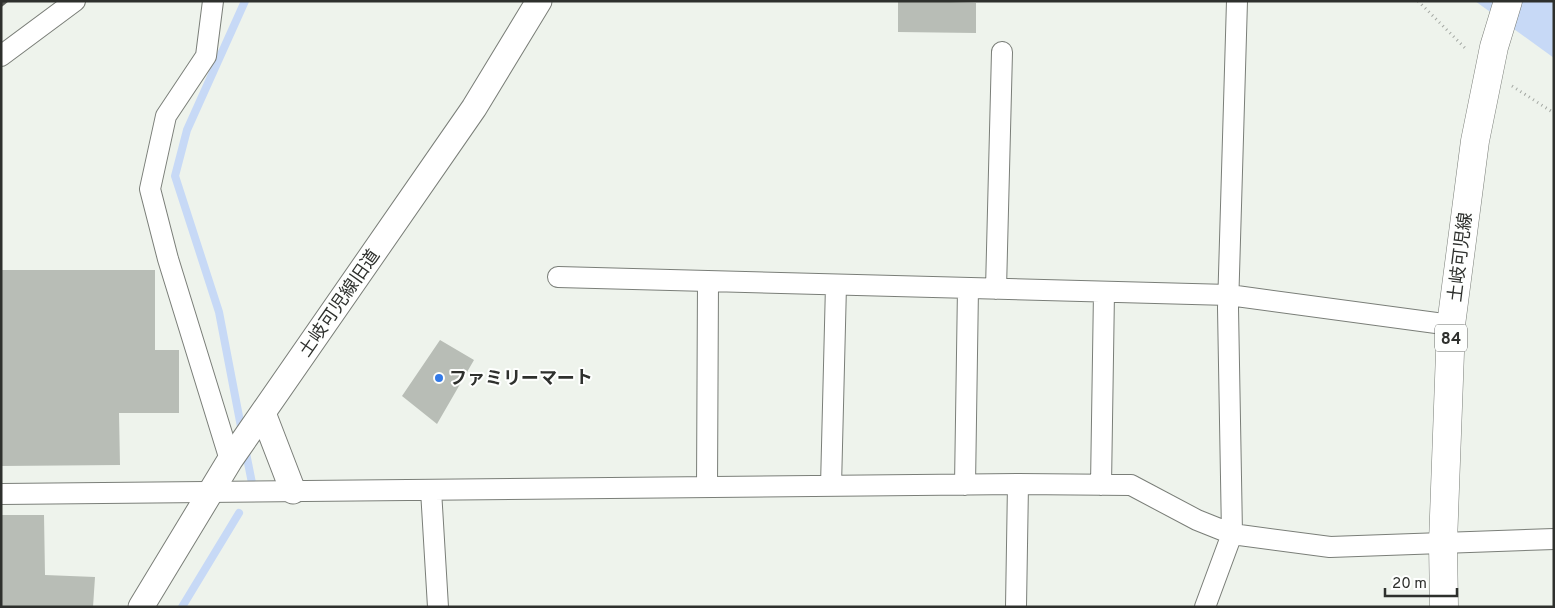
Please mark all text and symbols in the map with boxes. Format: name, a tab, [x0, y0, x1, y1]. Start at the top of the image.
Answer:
street label: 土岐可児線	[1445, 211, 1478, 303]
street label: 土岐可児線旧道	[295, 246, 386, 362]
road number: 84	[1435, 324, 1467, 352]
place label: ファミリーマート	[449, 368, 593, 391]
marker: ファミリーマート	[433, 372, 445, 384]
scale bar	[1385, 566, 1458, 598]
text: 20 m	[1392, 575, 1427, 594]

